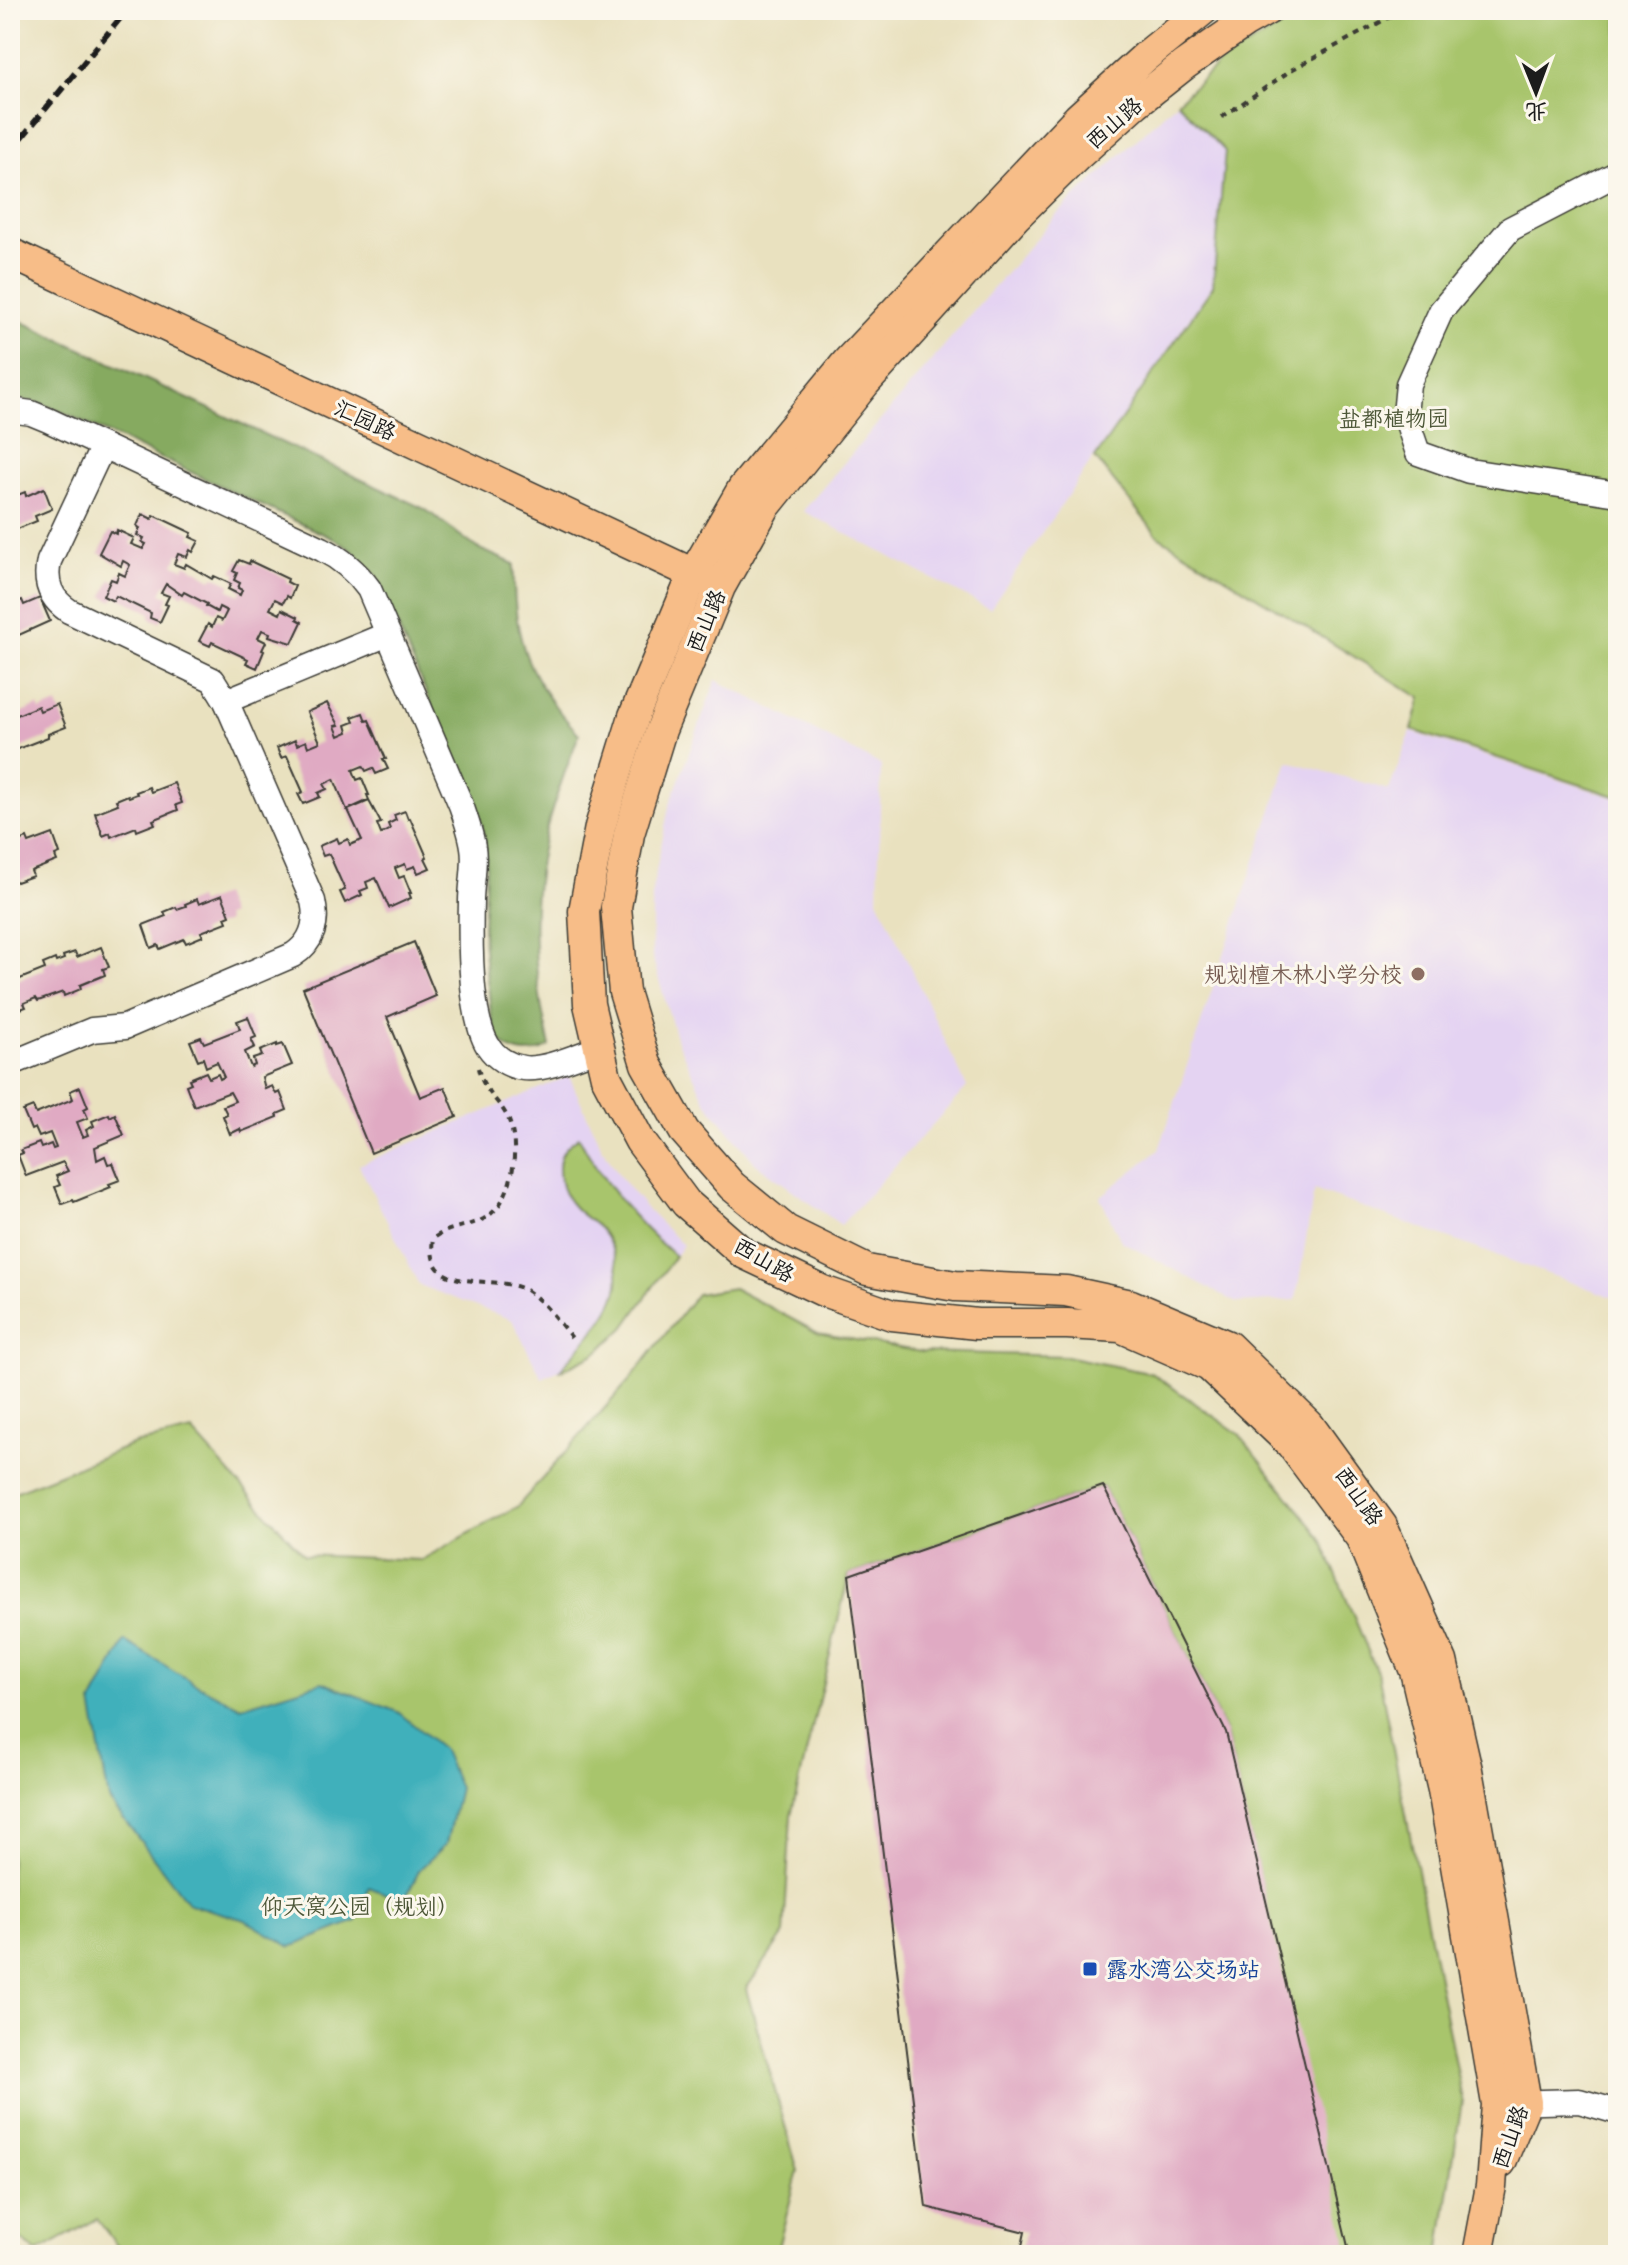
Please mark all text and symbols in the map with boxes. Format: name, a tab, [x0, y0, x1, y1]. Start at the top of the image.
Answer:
north arrow	[1496, 52, 1576, 132]
street label: 西山路	[1080, 90, 1148, 156]
text: 北	[1525, 97, 1548, 126]
street label: 汇园路	[329, 393, 401, 447]
park label: 盐都植物园	[1339, 404, 1449, 433]
street label: 西山路	[680, 585, 732, 657]
place label: 规划檀木林小学分校	[1204, 960, 1402, 989]
marker: 规划檀木林小学分校	[1409, 965, 1427, 983]
street label: 西山路	[728, 1231, 800, 1289]
street label: 西山路	[1328, 1461, 1390, 1531]
park label: 仰天窝公园（规划）	[261, 1892, 459, 1921]
place label: 露水湾公交场站	[1106, 1955, 1260, 1984]
marker: 露水湾公交场站	[1081, 1960, 1099, 1978]
street label: 西山路	[1485, 2101, 1535, 2173]

